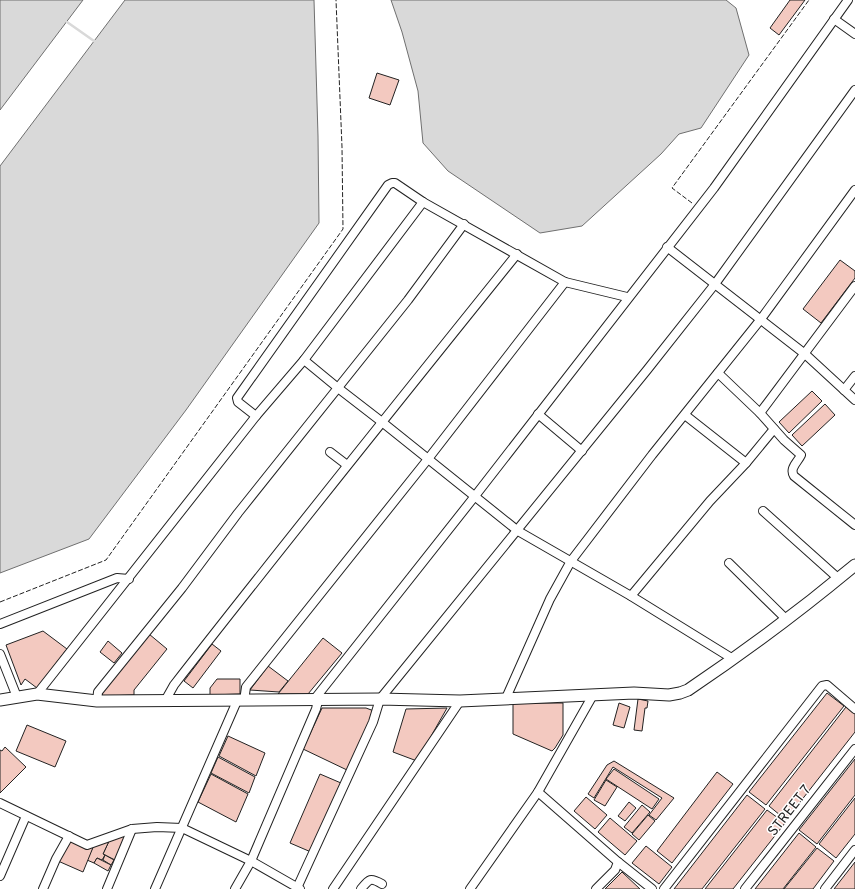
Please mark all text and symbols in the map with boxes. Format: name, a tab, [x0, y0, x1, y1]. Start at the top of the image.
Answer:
street label: STREET 7	[765, 782, 815, 840]

